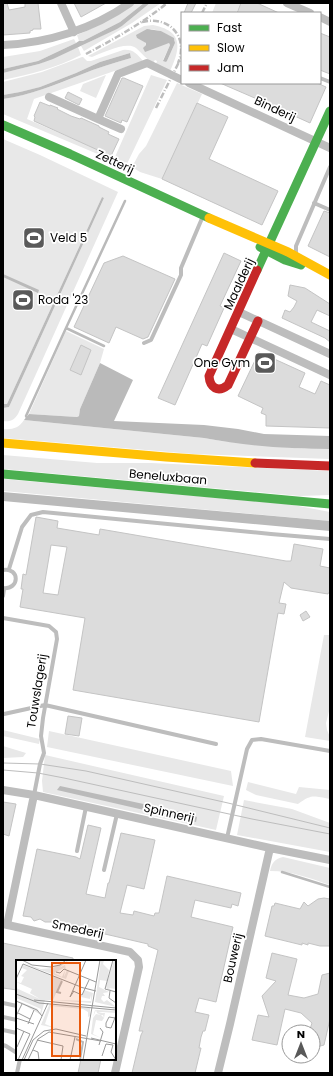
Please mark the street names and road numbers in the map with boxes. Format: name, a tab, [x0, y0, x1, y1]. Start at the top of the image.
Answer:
street label: Binderij	[252, 92, 299, 126]
street label: Zetterij	[93, 145, 137, 178]
street label: Maalderij	[219, 255, 258, 313]
street label: Beneluxbaan	[128, 465, 208, 488]
street label: Touwslagerij	[22, 653, 51, 729]
street label: Spinnerij	[142, 798, 196, 827]
street label: Smederij	[51, 915, 106, 942]
street label: Bouwerij	[219, 931, 246, 984]

